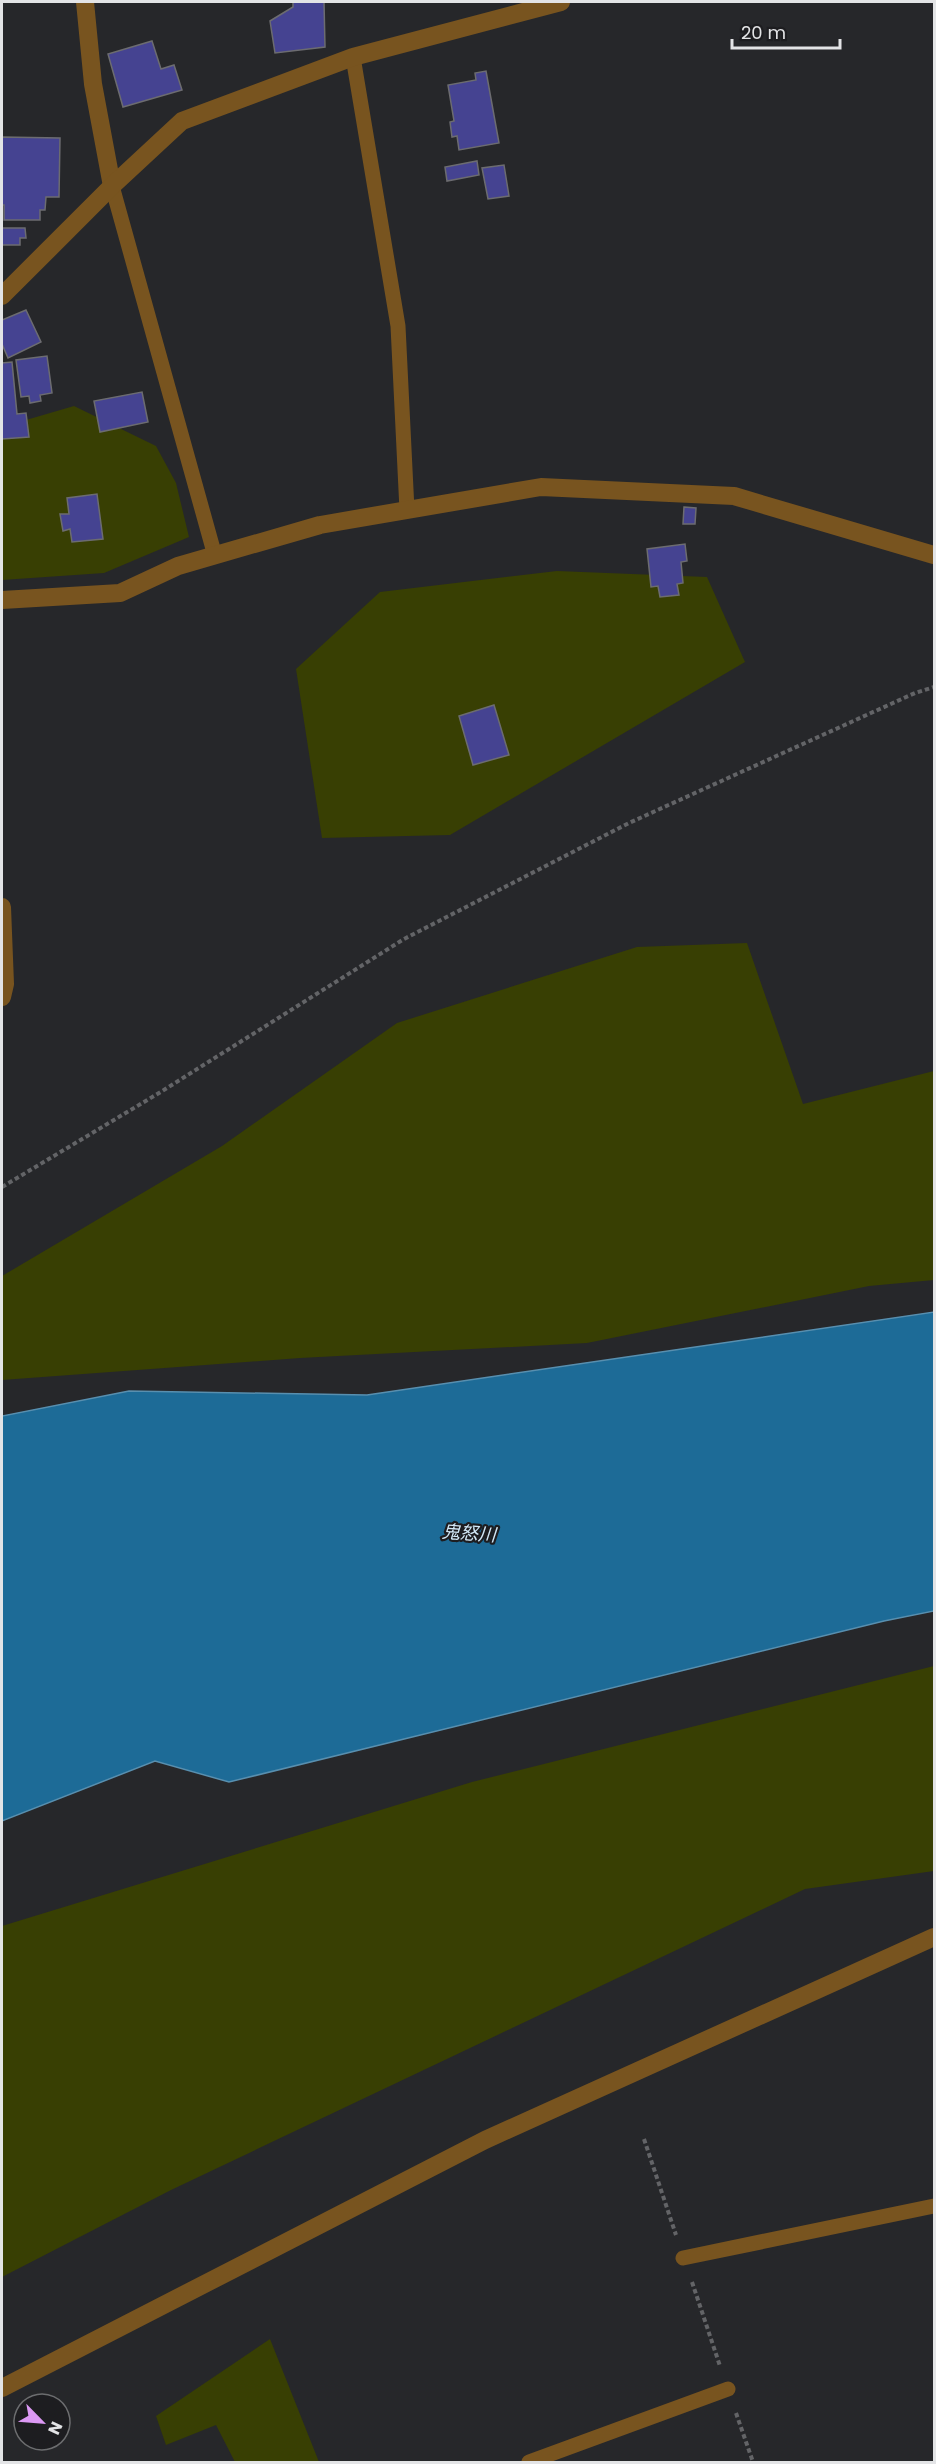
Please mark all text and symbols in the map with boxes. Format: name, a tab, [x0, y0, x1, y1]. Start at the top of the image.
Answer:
scale bar	[732, 12, 840, 50]
text: 20 m	[741, 20, 786, 45]
water label: 鬼怒川	[441, 1519, 499, 1547]
north arrow	[12, 2392, 72, 2452]
text: N	[42, 2418, 68, 2438]

